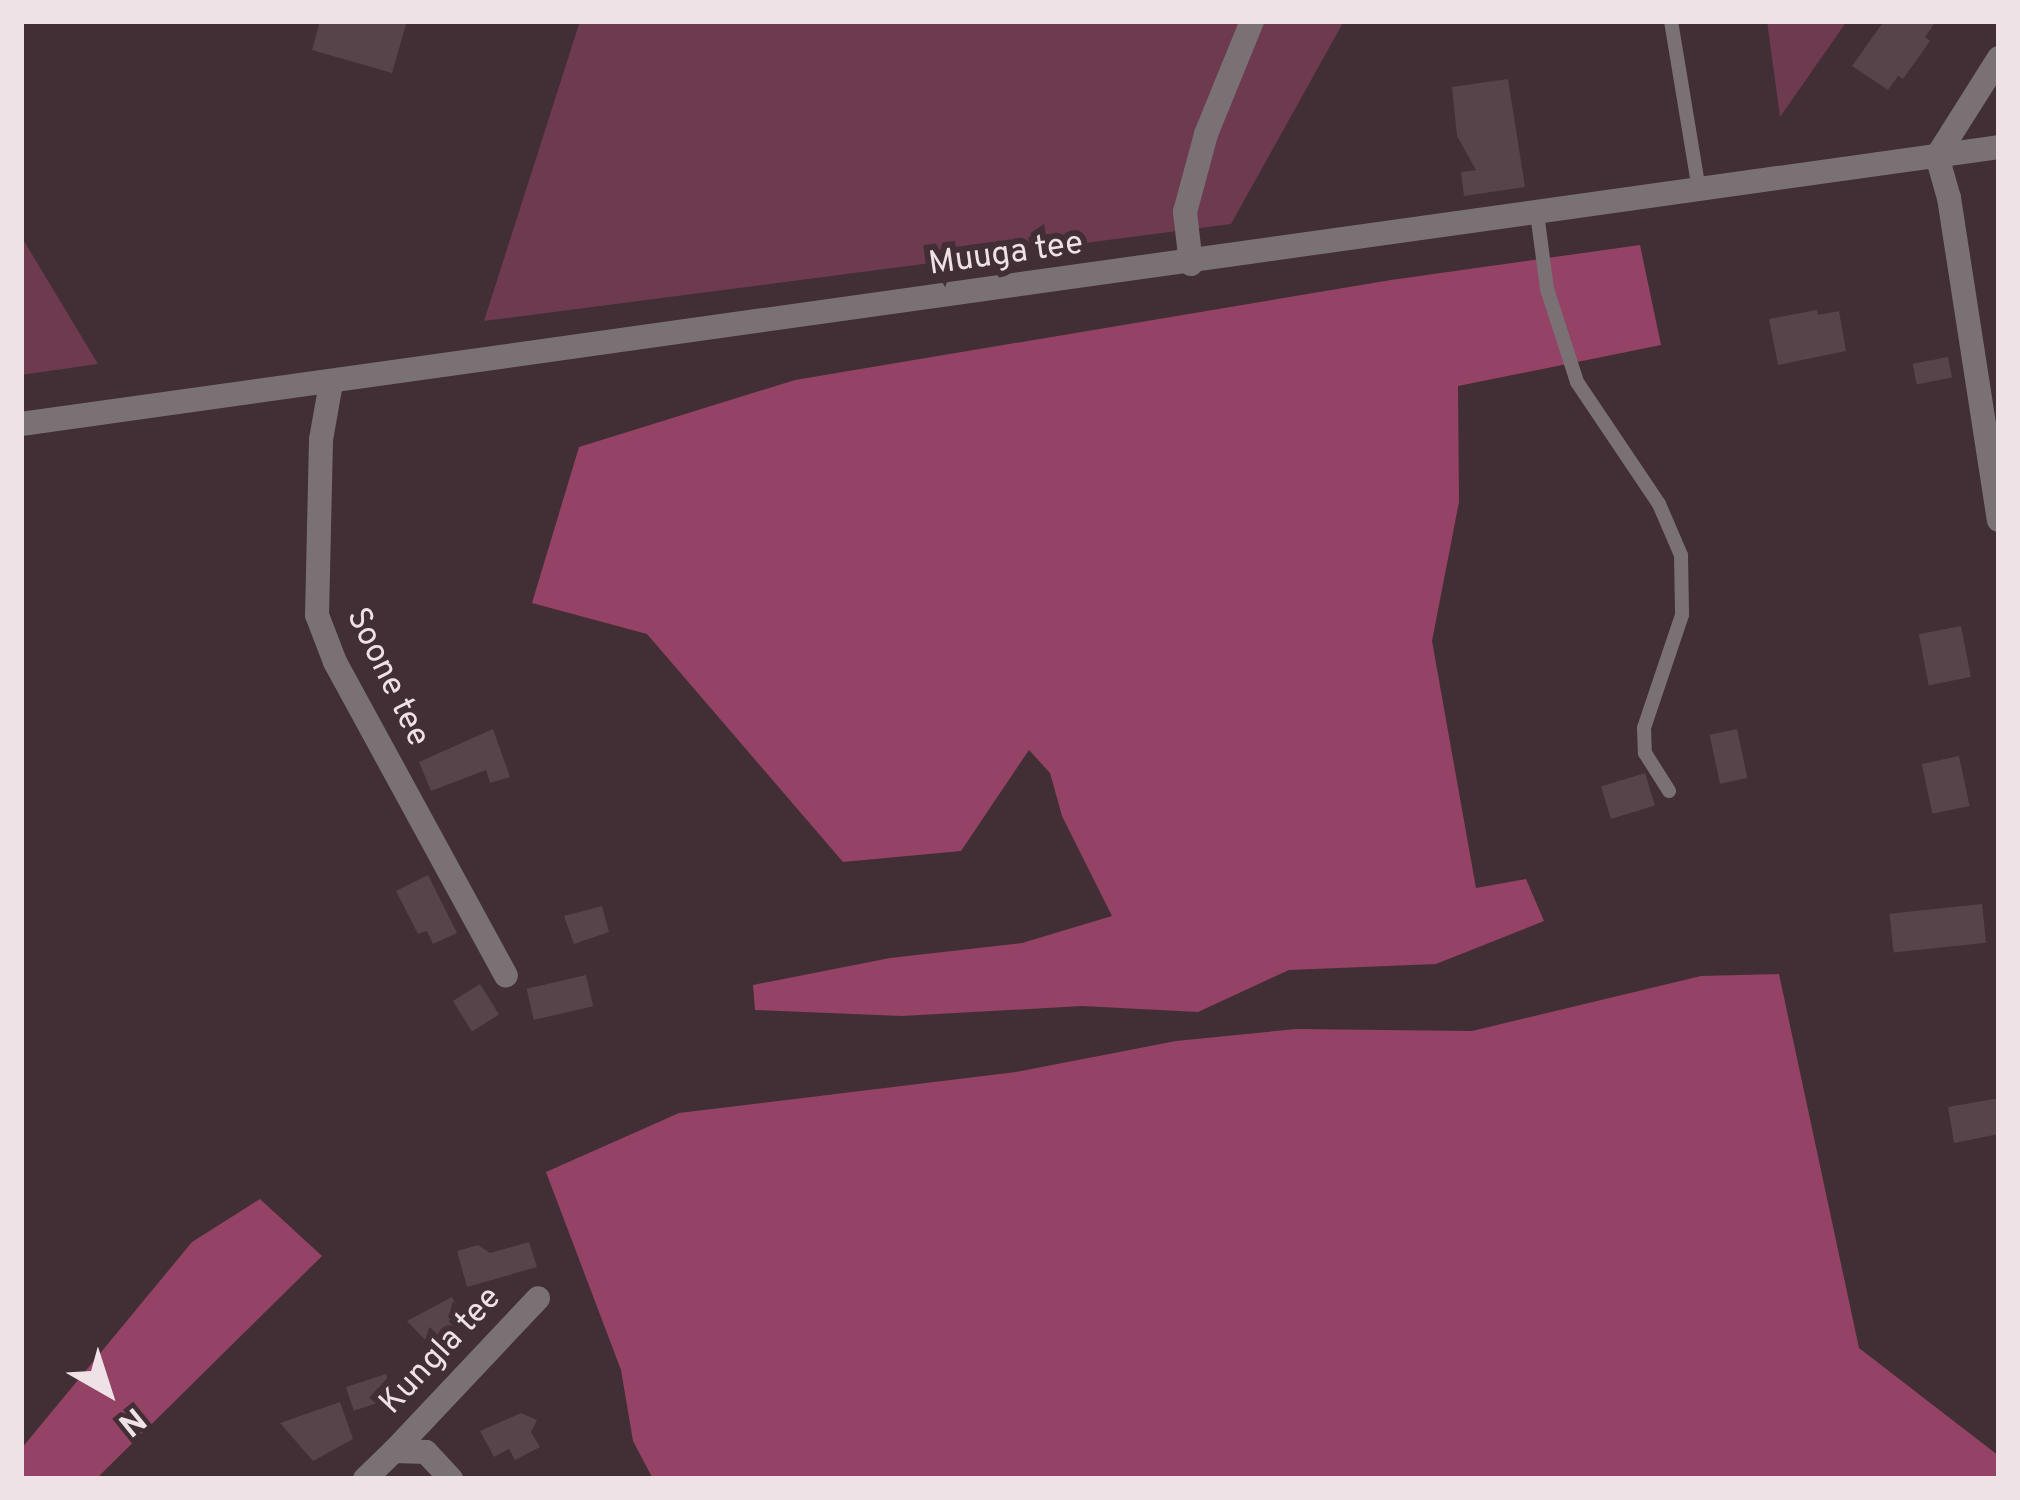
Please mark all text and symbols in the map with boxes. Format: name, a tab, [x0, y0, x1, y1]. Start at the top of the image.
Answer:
street label: Muuga tee	[926, 226, 1086, 286]
street label: Soone tee	[336, 602, 436, 754]
street label: Kungla tee	[373, 1280, 511, 1424]
north arrow	[48, 1332, 168, 1452]
text: N	[108, 1396, 153, 1444]

